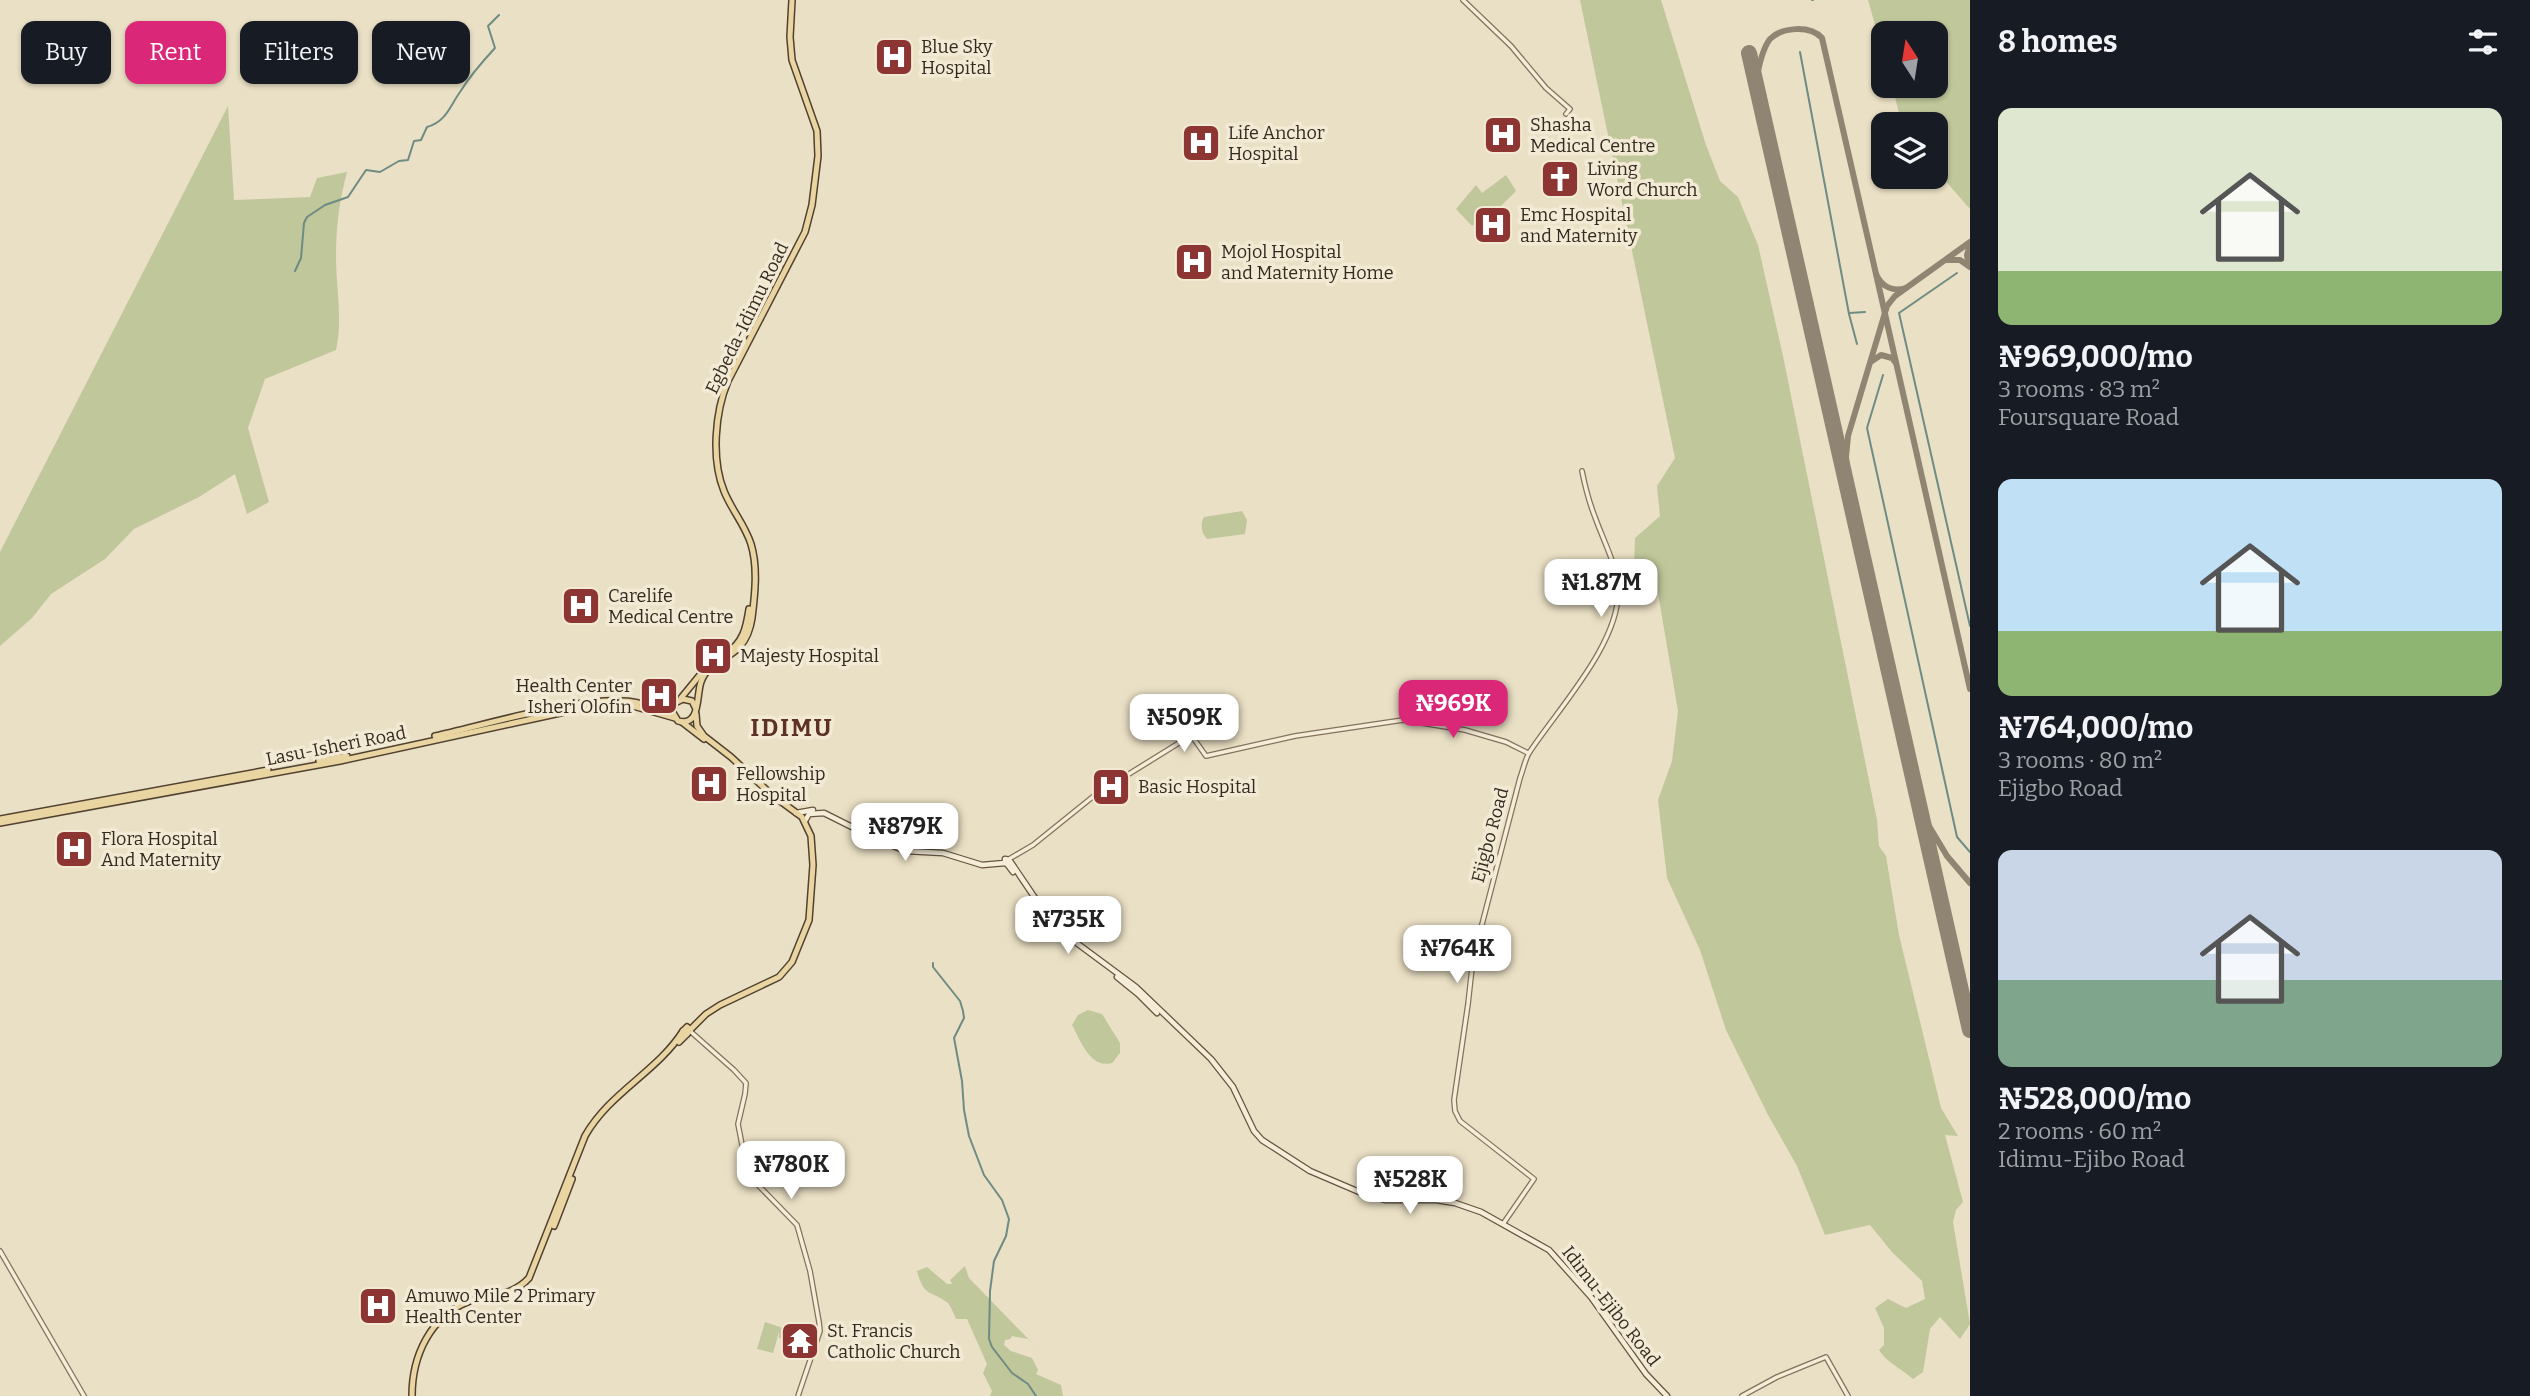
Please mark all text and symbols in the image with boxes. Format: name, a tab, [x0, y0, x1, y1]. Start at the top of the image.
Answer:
chip: Buy	[21, 21, 111, 84]
chip: Rent	[125, 21, 226, 84]
chip: Filters	[240, 21, 358, 84]
chip: New	[372, 21, 470, 84]
north arrow	[1871, 21, 1948, 98]
map controls	[1871, 21, 1948, 189]
icon: filters	[2464, 23, 2502, 61]
text: 8 homes	[1998, 24, 2118, 60]
hospital icon: Blue Sky Hospital	[873, 36, 915, 78]
place label: Blue Sky Hospital	[921, 36, 993, 79]
button: layers	[1871, 112, 1948, 189]
hospital icon: Shasha Medical Centre	[1482, 114, 1524, 156]
place label: Shasha Medical Centre	[1530, 114, 1655, 157]
hospital icon: Life Anchor Hospital	[1180, 122, 1222, 164]
place label: Life Anchor Hospital	[1228, 122, 1325, 165]
icon: home	[2187, 154, 2313, 280]
church icon: Living Word Church	[1539, 158, 1581, 200]
place label: Living Word Church	[1587, 158, 1697, 201]
hospital icon: Emc Hospital and Maternity	[1472, 204, 1514, 246]
place label: Emc Hospital and Maternity	[1520, 204, 1638, 247]
street label: Egbeda-Idimu Road	[701, 238, 793, 397]
hospital icon: Mojol Hospital and Maternity Home	[1173, 241, 1215, 283]
place label: Mojol Hospital and Maternity Home	[1221, 241, 1394, 284]
text: ₦969,000/mo	[1998, 339, 2193, 375]
text: 3 rooms · 83 m²	[1998, 375, 2160, 403]
text: Foursquare Road	[1998, 403, 2179, 431]
icon: home	[2187, 525, 2313, 651]
pin: ₦1.87M	[1544, 560, 1658, 619]
text: ₦1.87M	[1560, 568, 1642, 596]
hospital icon: Carelife Medical Centre	[560, 585, 602, 627]
place label: Carelife Medical Centre	[608, 585, 733, 628]
hospital icon: Majesty Hospital	[692, 635, 734, 677]
place label: Majesty Hospital	[740, 645, 879, 667]
place label: Health Center Isheri Olofin	[516, 675, 633, 718]
hospital icon: Health Center Isheri Olofin	[638, 675, 680, 717]
pin: ₦969K	[1404, 680, 1502, 740]
text: ₦969K	[1415, 689, 1491, 717]
pin: ₦509K	[1135, 694, 1233, 754]
text: ₦509K	[1146, 703, 1222, 731]
text: ₦764,000/mo	[1998, 710, 2193, 746]
district label: IDIMU	[750, 714, 834, 742]
street label: Lasu-Isheri Road	[264, 722, 408, 770]
text: 3 rooms · 80 m²	[1998, 746, 2162, 774]
hospital icon: Fellowship Hospital	[688, 763, 730, 805]
place label: Fellowship Hospital	[736, 763, 825, 806]
hospital icon: Basic Hospital	[1090, 766, 1132, 808]
text: Ejigbo Road	[1998, 774, 2123, 802]
place label: Basic Hospital	[1138, 776, 1256, 798]
street label: Ejigbo Road	[1467, 785, 1513, 885]
pin: ₦879K	[856, 804, 954, 863]
text: ₦879K	[867, 812, 943, 840]
hospital icon: Flora Hospital And Maternity	[53, 828, 95, 870]
place label: Flora Hospital And Maternity	[101, 828, 222, 871]
icon: home	[2187, 896, 2313, 1022]
pin: ₦735K	[1019, 897, 1117, 956]
text: ₦735K	[1031, 905, 1105, 933]
pin: ₦764K	[1408, 926, 1506, 985]
text: ₦764K	[1419, 934, 1495, 962]
text: ₦528,000/mo	[1998, 1081, 2191, 1117]
text: 2 rooms · 60 m²	[1998, 1117, 2161, 1145]
pin: ₦780K	[742, 1142, 840, 1201]
text: Idimu-Ejibo Road	[1998, 1145, 2185, 1173]
text: ₦780K	[753, 1150, 829, 1178]
pin: ₦528K	[1361, 1156, 1459, 1216]
text: ₦528K	[1373, 1165, 1447, 1193]
street label: Idimu-Ejibo Road	[1557, 1242, 1665, 1371]
hospital icon: Amuwo Mile 2 Primary Health Center	[357, 1285, 399, 1327]
place label: Amuwo Mile 2 Primary Health Center	[405, 1285, 596, 1328]
temple icon: St. Francis Catholic Church	[779, 1320, 821, 1362]
place label: St. Francis Catholic Church	[827, 1320, 960, 1363]

